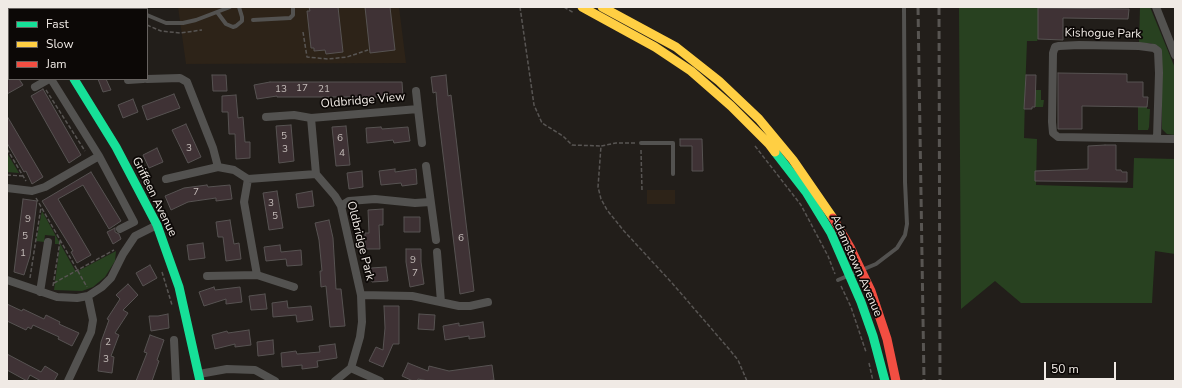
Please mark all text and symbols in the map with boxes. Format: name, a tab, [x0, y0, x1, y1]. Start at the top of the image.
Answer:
legend	[8, 8, 148, 80]
text: Fast	[46, 16, 69, 32]
street label: Kishogue Park	[1065, 26, 1141, 42]
text: Slow	[46, 36, 74, 52]
text: Jam	[46, 56, 67, 72]
house number: 17	[296, 83, 308, 95]
house number: 13	[275, 84, 287, 96]
house number: 21	[318, 84, 330, 96]
street label: Oldbridge View	[320, 90, 406, 112]
house number: 5	[281, 131, 287, 143]
house number: 6	[337, 133, 343, 145]
house number: 3	[186, 143, 192, 155]
house number: 3	[282, 144, 288, 156]
house number: 4	[339, 148, 345, 160]
street label: Griffeen Avenue	[128, 155, 180, 239]
house number: 7	[193, 187, 199, 199]
house number: 3	[268, 198, 274, 210]
street label: Oldbridge Park	[343, 200, 377, 282]
house number: 5	[272, 211, 278, 223]
street label: Adamstown Avenue	[827, 213, 885, 319]
house number: 9	[25, 214, 31, 226]
house number: 5	[22, 231, 28, 243]
house number: 6	[458, 233, 464, 245]
house number: 1	[20, 248, 26, 260]
house number: 9	[410, 255, 416, 267]
house number: 7	[412, 268, 418, 280]
house number: 2	[105, 337, 111, 349]
house number: 3	[103, 354, 109, 366]
scale bar	[1046, 354, 1118, 380]
text: 50 m	[1051, 361, 1079, 377]

